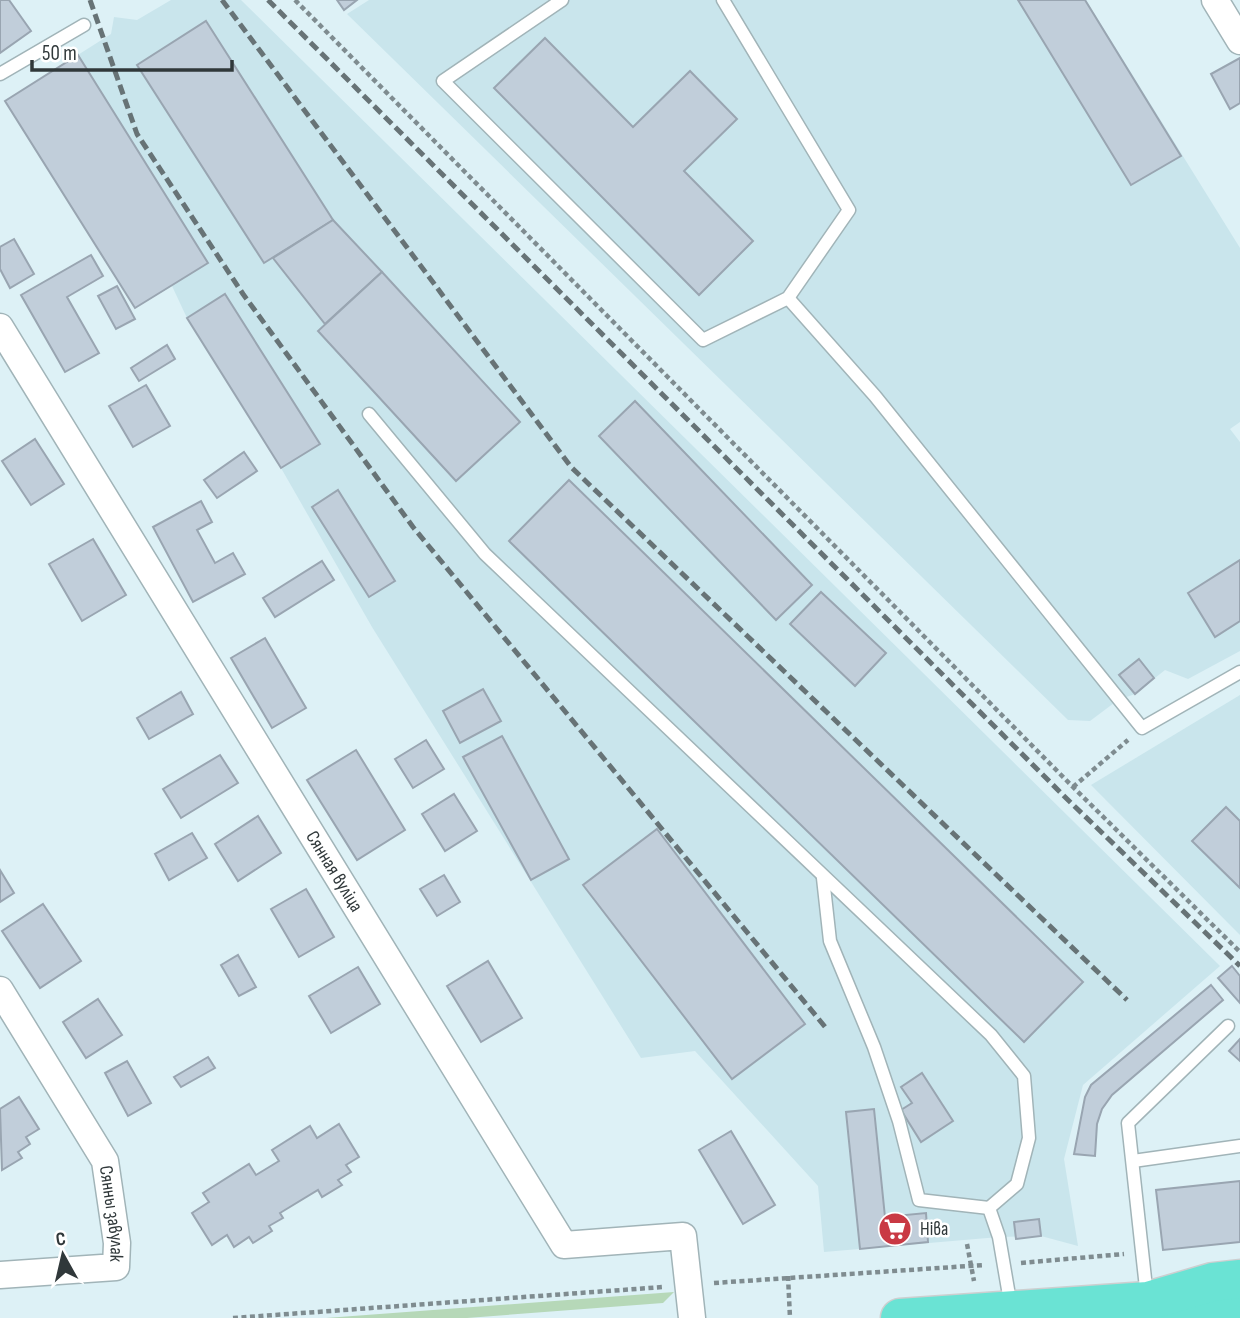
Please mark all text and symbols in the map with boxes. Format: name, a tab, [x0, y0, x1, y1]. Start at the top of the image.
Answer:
scale bar	[32, 28, 231, 72]
text: 50 m	[42, 41, 77, 66]
street label: Сянная вуліца	[301, 827, 368, 916]
street label: Сянны завулак	[94, 1164, 129, 1263]
supermarket icon: Ніва	[876, 1210, 914, 1248]
place label: Ніва	[920, 1218, 948, 1241]
north arrow	[28, 1220, 98, 1290]
text: С	[54, 1228, 68, 1252]

